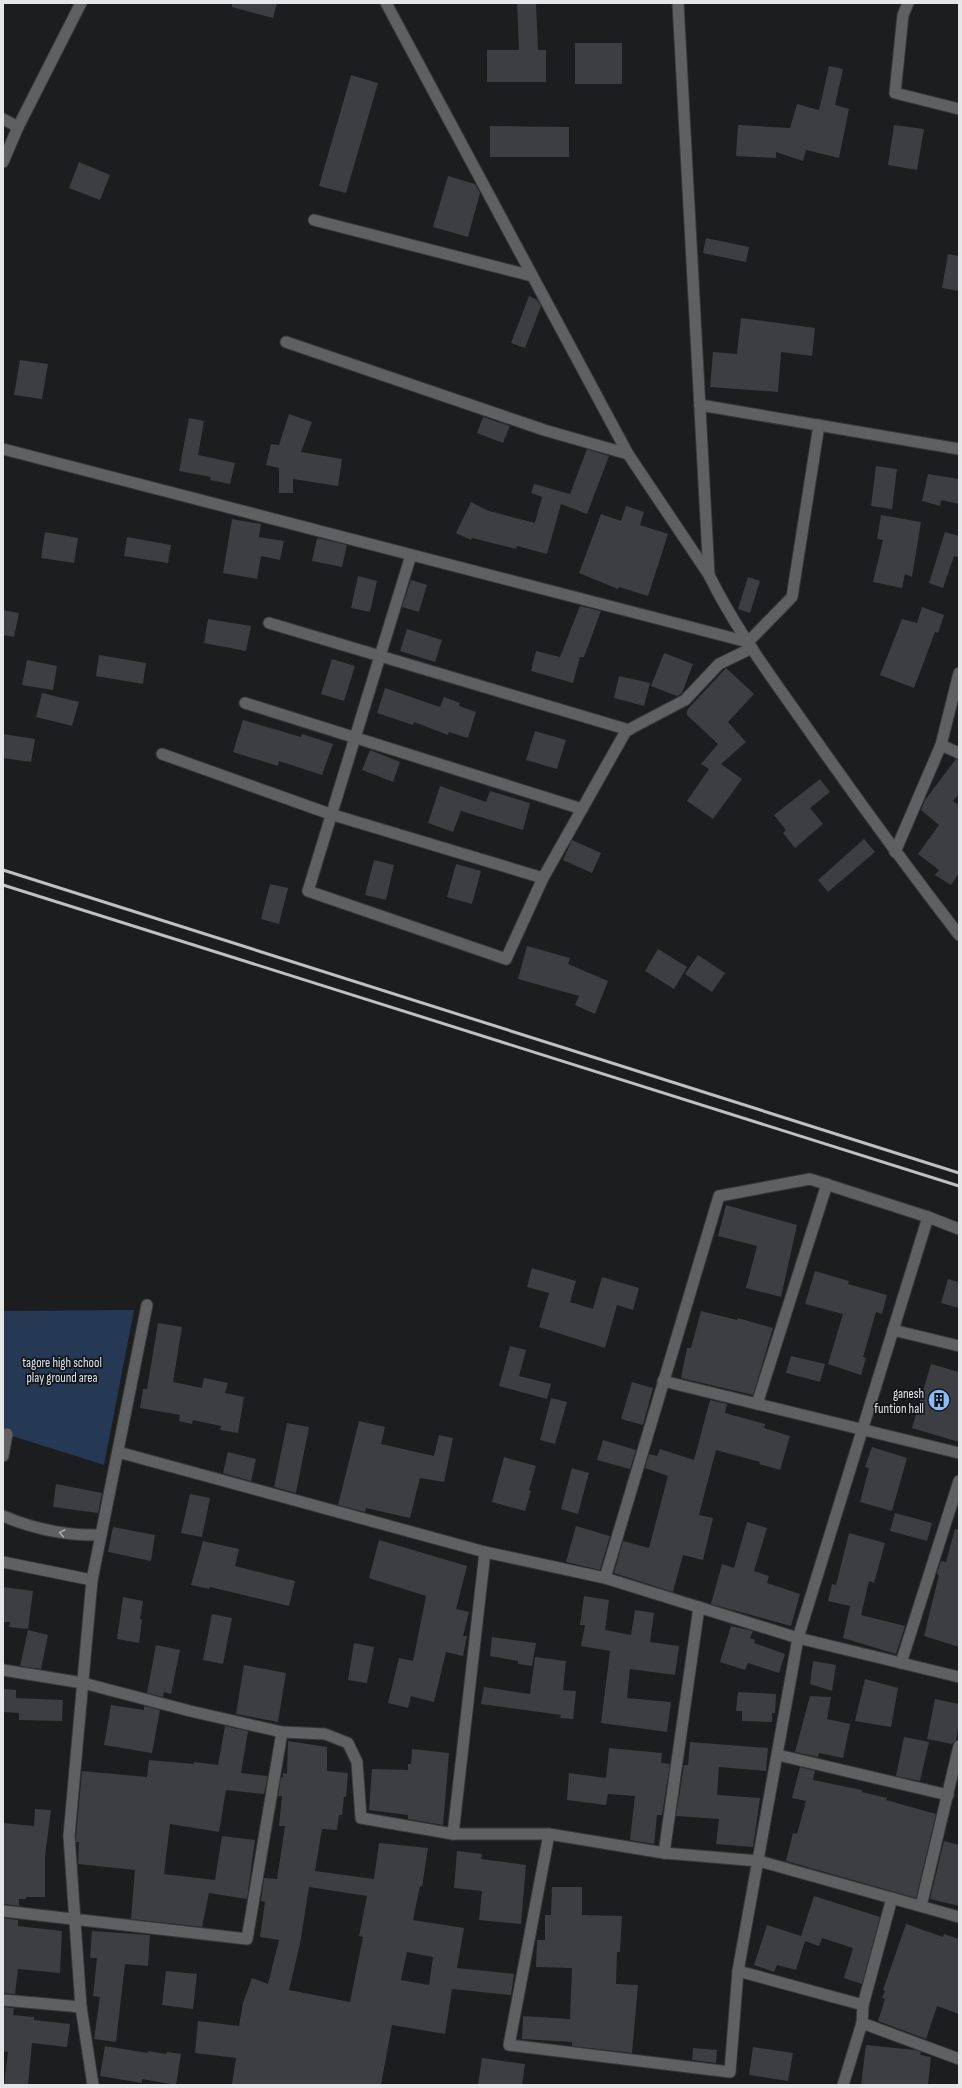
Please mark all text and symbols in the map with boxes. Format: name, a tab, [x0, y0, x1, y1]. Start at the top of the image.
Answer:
park label: tagore high school play ground area	[22, 1355, 102, 1386]
place label: ganesh funtion hall	[874, 1386, 924, 1417]
building icon: ganesh funtion hall	[926, 1387, 952, 1413]
one-way arrow	[59, 1529, 65, 1537]

